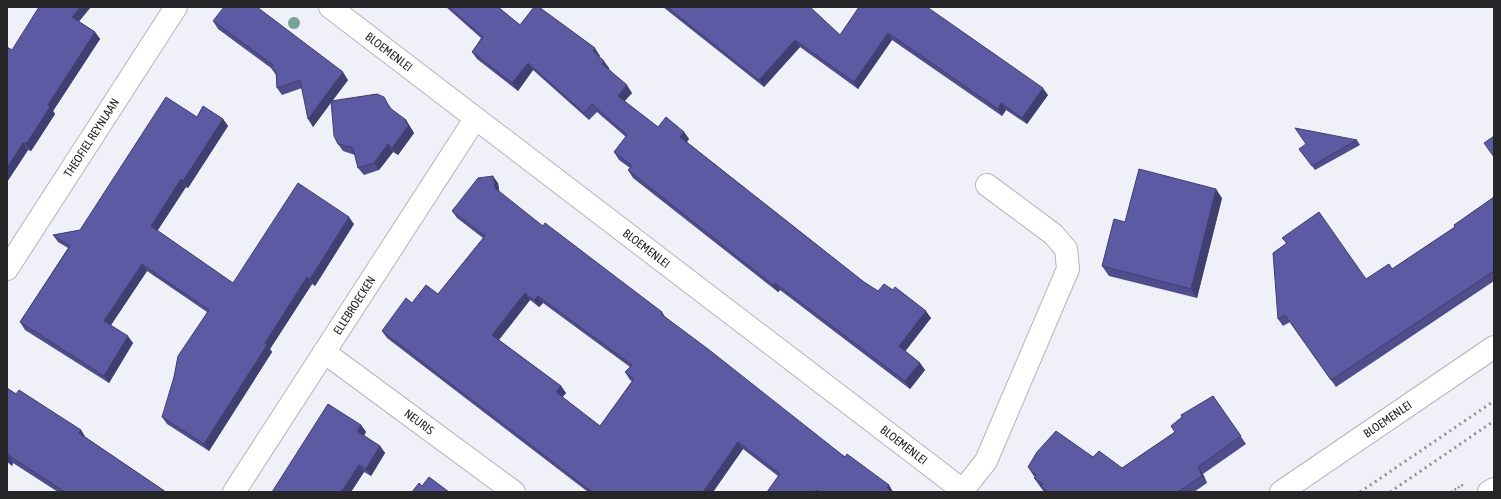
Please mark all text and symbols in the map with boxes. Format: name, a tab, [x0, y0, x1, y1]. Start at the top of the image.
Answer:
street label: BLOEMENLEI	[363, 30, 415, 74]
street label: THEOFIEL REYNLAAN	[61, 96, 122, 180]
street label: BLOEMENLEI	[620, 226, 673, 271]
street label: ELLEBROECKEN	[330, 274, 378, 337]
street label: BLOEMENLEI	[1361, 398, 1414, 441]
street label: NEURIS	[401, 406, 437, 438]
street label: BLOEMENLEI	[878, 423, 930, 468]

